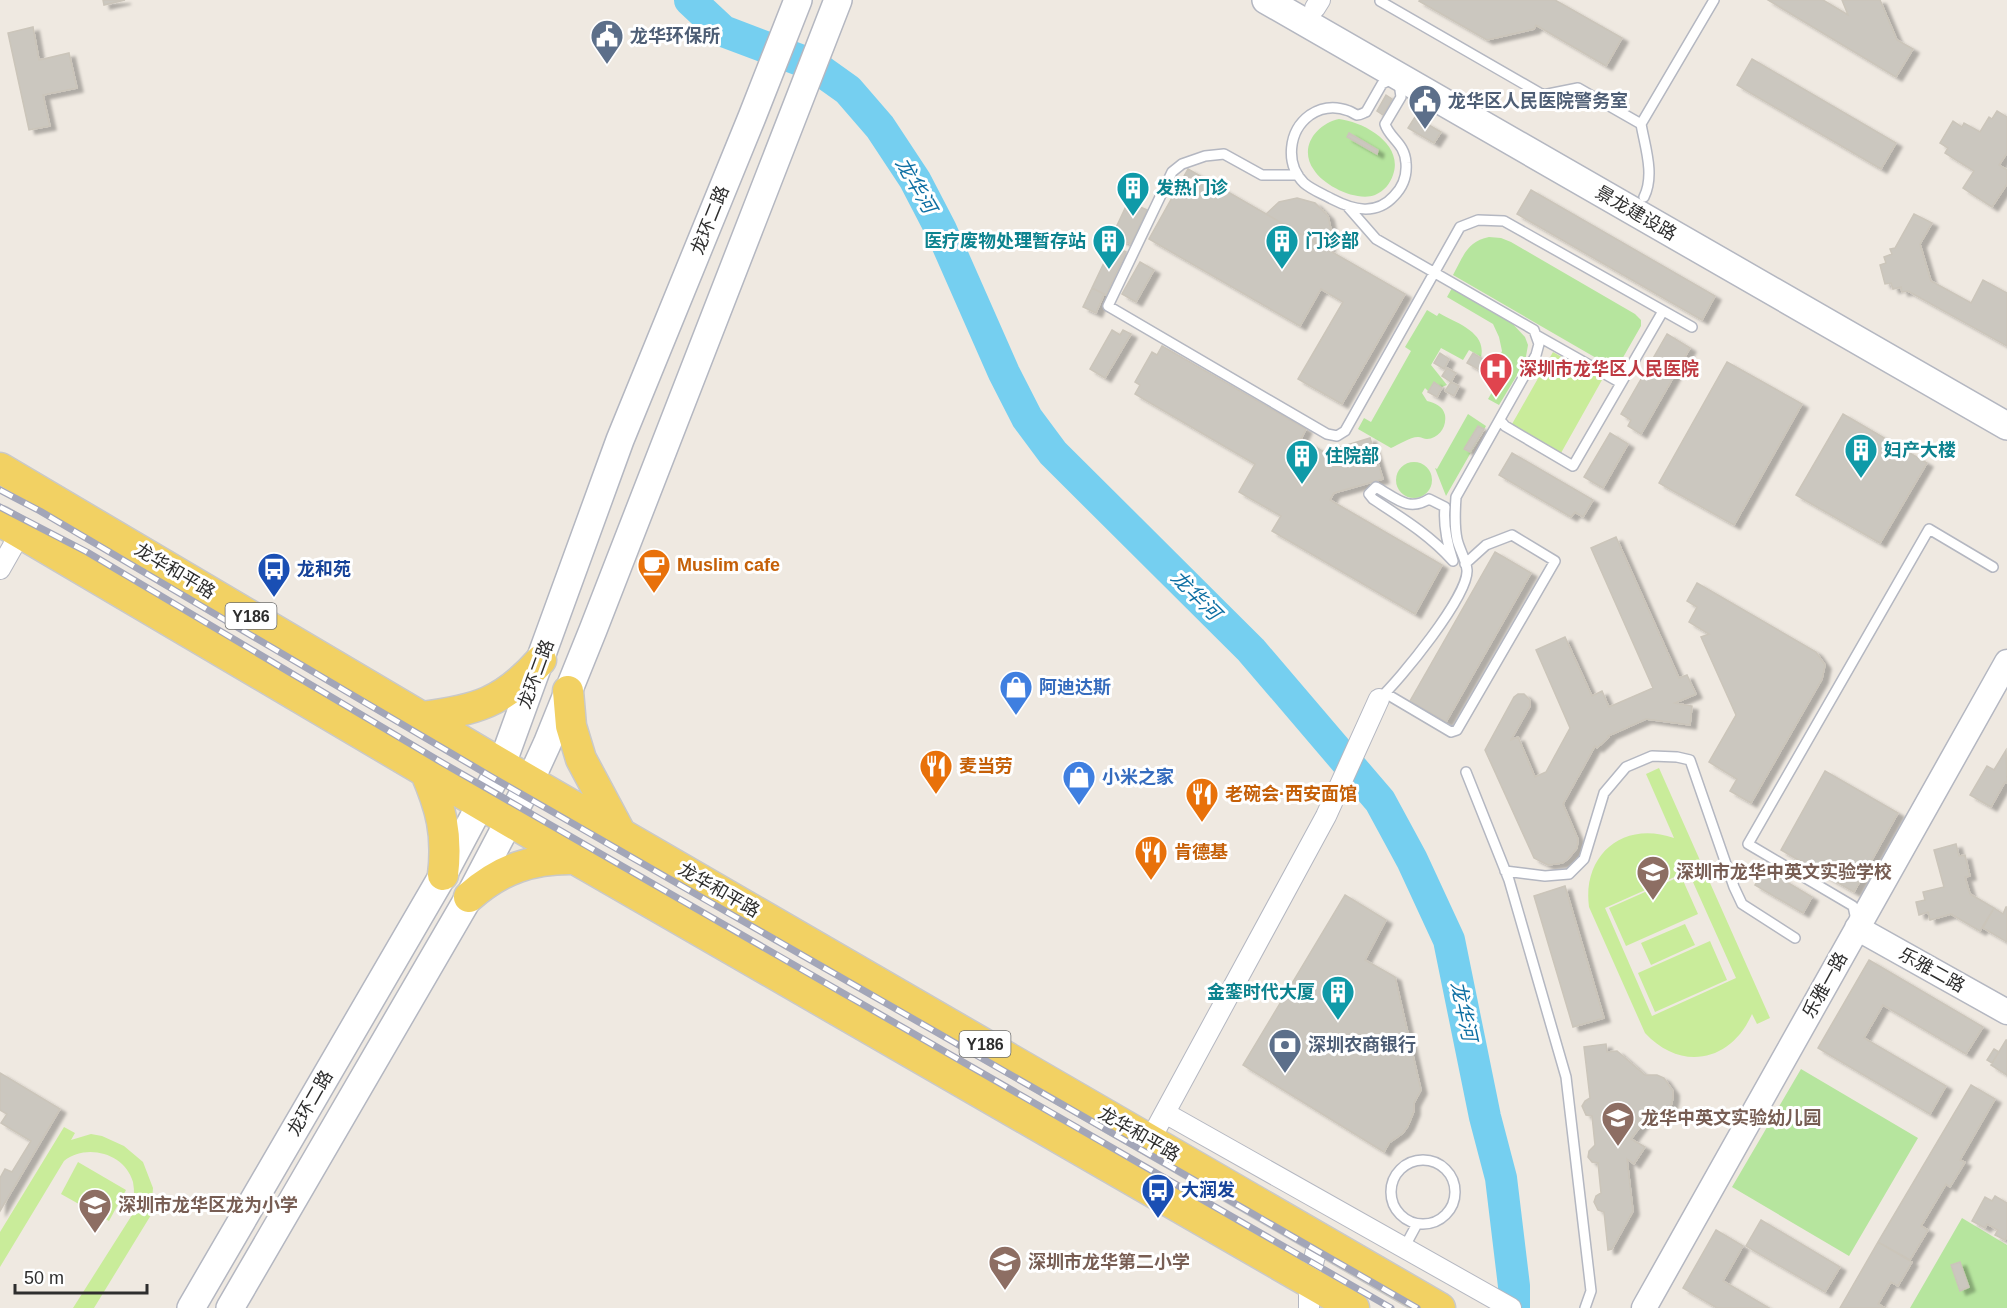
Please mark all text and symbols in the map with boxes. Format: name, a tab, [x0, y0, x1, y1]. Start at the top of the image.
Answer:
public building icon: 龙华环保所	[589, 18, 625, 65]
place label: 龙华环保所	[630, 26, 720, 46]
public building icon: 龙华区人民医院警务室	[1407, 83, 1443, 130]
place label: 龙华区人民医院警务室	[1448, 91, 1628, 111]
water label: 龙华河	[891, 154, 943, 220]
building icon: 发热门诊	[1115, 170, 1151, 217]
place label: 发热门诊	[1156, 178, 1228, 198]
street label: 景龙建设路	[1592, 182, 1680, 244]
street label: 龙环二路	[687, 183, 733, 257]
building icon: 医疗废物处理暂存站	[1091, 223, 1127, 270]
building icon: 门诊部	[1264, 223, 1300, 270]
place label: 医疗废物处理暂存站	[924, 231, 1086, 251]
place label: 门诊部	[1305, 231, 1359, 251]
hospital icon: 深圳市龙华区人民医院	[1478, 351, 1514, 398]
place label: 深圳市龙华区人民医院	[1519, 359, 1699, 379]
building icon: 妇产大楼	[1843, 432, 1879, 479]
building icon: 住院部	[1284, 438, 1320, 485]
place label: 妇产大楼	[1884, 440, 1956, 460]
place label: 住院部	[1325, 446, 1379, 466]
street label: 龙华和平路	[131, 539, 219, 603]
cafe icon: Muslim cafe	[636, 547, 672, 594]
bus stop icon: 龙和苑	[256, 551, 292, 598]
place label: Muslim cafe	[677, 555, 780, 575]
place label: 龙和苑	[297, 559, 351, 579]
water label: 龙华河	[1167, 566, 1228, 627]
road number: Y186	[226, 603, 276, 629]
street label: 龙环二路	[514, 637, 558, 711]
shop icon: 阿迪达斯	[998, 669, 1034, 716]
place label: 阿迪达斯	[1039, 677, 1111, 697]
restaurant icon: 麦当劳	[918, 748, 954, 795]
place label: 麦当劳	[959, 756, 1013, 776]
shop icon: 小米之家	[1061, 759, 1097, 806]
place label: 小米之家	[1102, 767, 1174, 787]
restaurant icon: 老碗会·西安面馆	[1184, 776, 1220, 823]
place label: 老碗会·西安面馆	[1225, 784, 1357, 804]
restaurant icon: 肯德基	[1133, 834, 1169, 881]
place label: 肯德基	[1174, 842, 1228, 862]
school or university icon: 深圳市龙华中英文实验学校	[1635, 854, 1671, 901]
street label: 龙华和平路	[675, 859, 763, 921]
place label: 深圳市龙华中英文实验学校	[1676, 862, 1892, 882]
street label: 乐雅二路	[1896, 944, 1968, 996]
street label: 乐雅一路	[1799, 949, 1851, 1021]
building icon: 金銮时代大厦	[1320, 974, 1356, 1021]
water label: 龙华河	[1447, 979, 1482, 1047]
place label: 金銮时代大厦	[1207, 982, 1315, 1002]
bank icon: 深圳农商银行	[1267, 1027, 1303, 1074]
road number: Y186	[960, 1031, 1010, 1057]
place label: 深圳农商银行	[1308, 1034, 1416, 1055]
street label: 龙环二路	[283, 1067, 337, 1139]
school or university icon: 龙华中英文实验幼儿园	[1600, 1100, 1636, 1147]
street label: 龙华和平路	[1095, 1103, 1183, 1165]
place label: 龙华中英文实验幼儿园	[1641, 1108, 1821, 1128]
bus stop icon: 大润发	[1140, 1172, 1176, 1219]
place label: 大润发	[1181, 1180, 1235, 1200]
school or university icon: 深圳市龙华区龙为小学	[77, 1187, 113, 1234]
place label: 深圳市龙华区龙为小学	[118, 1195, 298, 1215]
school or university icon: 深圳市龙华第二小学	[987, 1244, 1023, 1291]
place label: 深圳市龙华第二小学	[1028, 1252, 1190, 1272]
scale bar	[15, 1257, 147, 1295]
text: 50 m	[24, 1268, 64, 1288]

